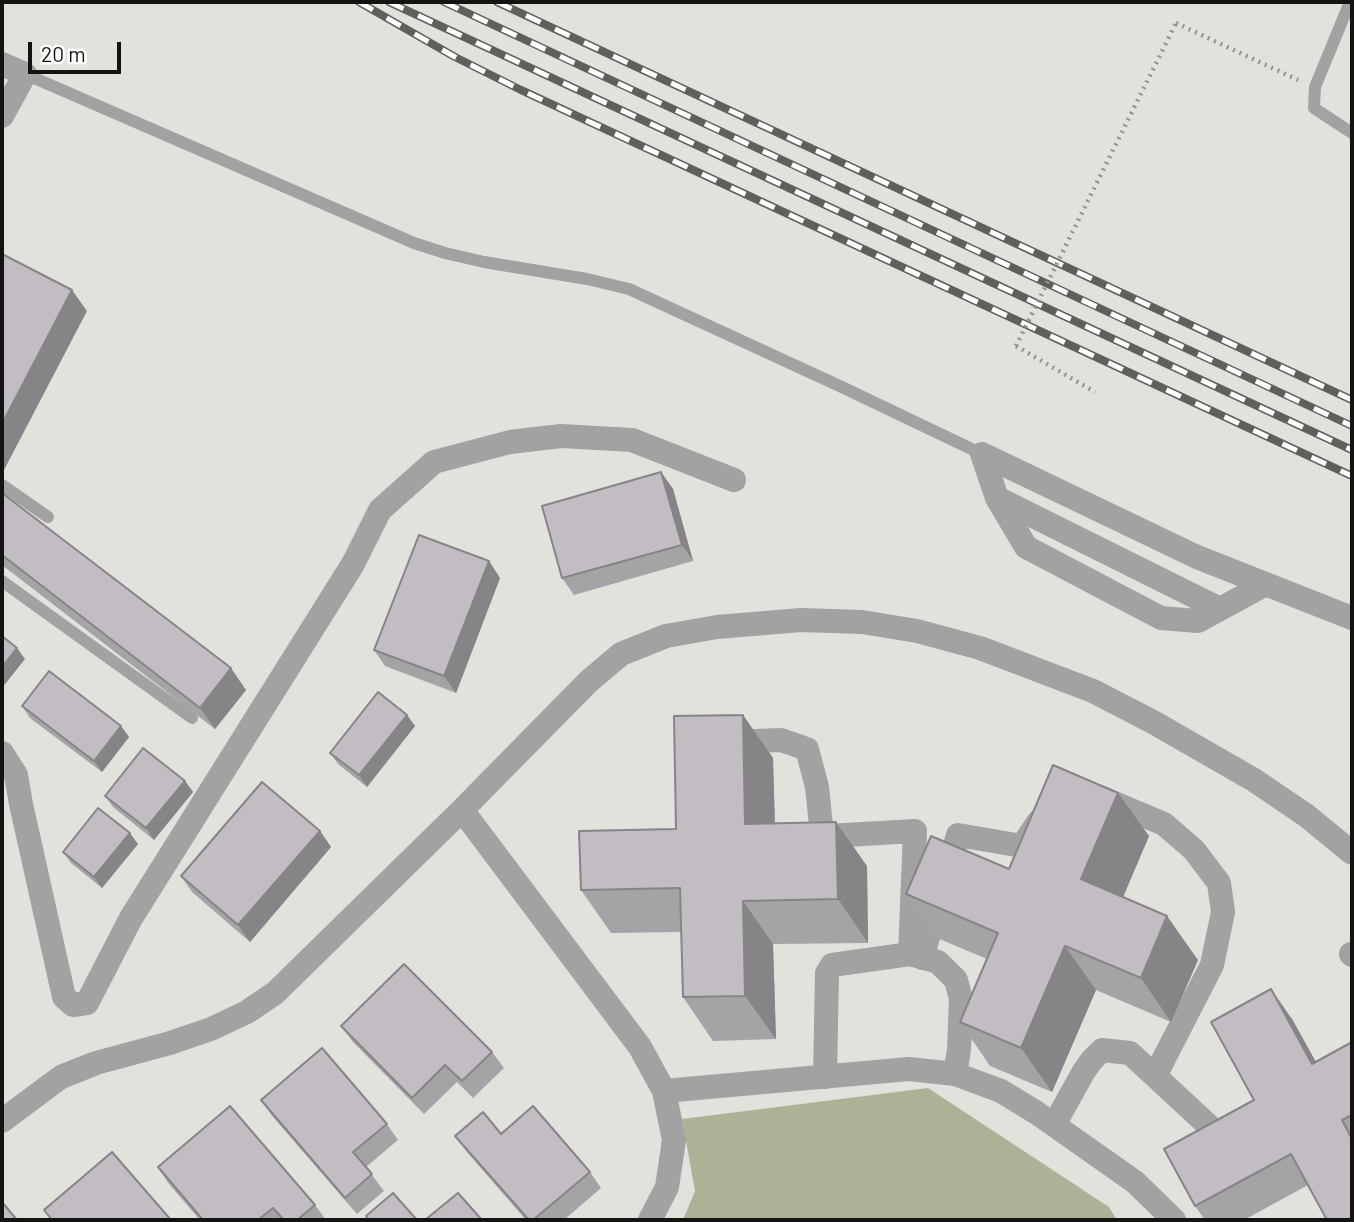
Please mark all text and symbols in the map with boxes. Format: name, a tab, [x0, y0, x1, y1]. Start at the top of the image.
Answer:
scale bar	[32, 28, 124, 72]
text: 20 m	[41, 41, 86, 66]

